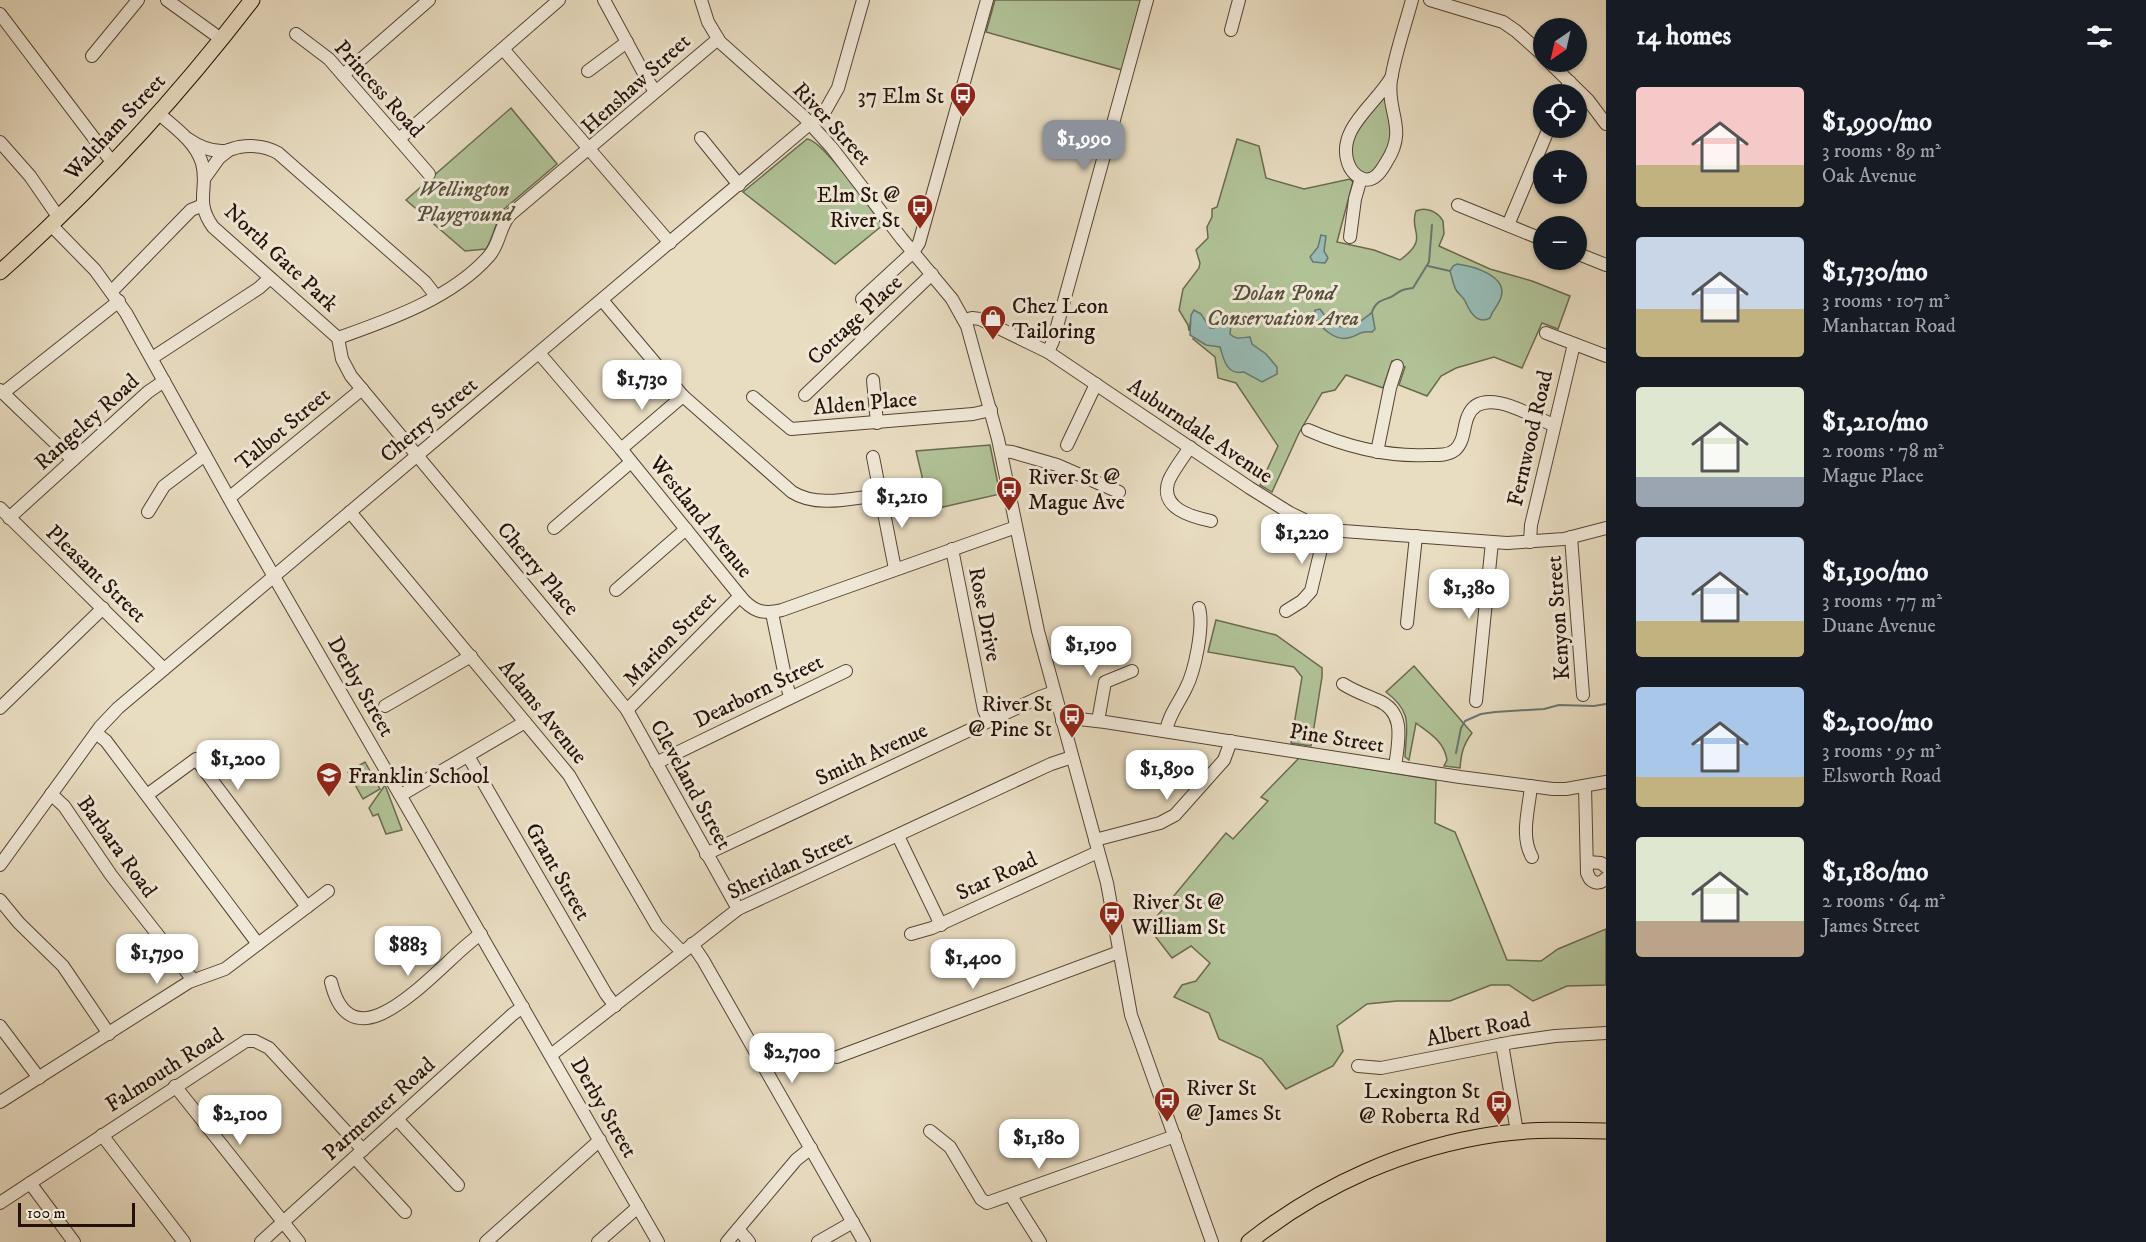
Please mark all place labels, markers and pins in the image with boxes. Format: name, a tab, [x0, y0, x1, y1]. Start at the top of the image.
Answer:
bus stop icon: 37 Elm St	[948, 80, 978, 118]
place label: 37 Elm St	[857, 83, 944, 110]
pin: $1,990	[1035, 120, 1133, 171]
place label: Elm St @ River St	[817, 182, 900, 234]
bus stop icon: Elm St @ River St	[905, 192, 935, 230]
place label: Chez Leon Tailoring	[1012, 293, 1109, 345]
shop icon: Chez Leon Tailoring	[978, 303, 1008, 341]
pin: $1,730	[593, 360, 691, 411]
place label: River St @ Mague Ave	[1028, 464, 1125, 516]
bus stop icon: River St @ Mague Ave	[994, 474, 1024, 512]
pin: $1,210	[853, 478, 951, 529]
pin: $1,220	[1253, 514, 1351, 565]
pin: $1,380	[1420, 569, 1518, 620]
pin: $1,190	[1042, 626, 1140, 677]
place label: River St @ Pine St	[968, 691, 1052, 743]
bus stop icon: River St @ Pine St	[1057, 701, 1087, 739]
pin: $1,200	[189, 740, 287, 791]
pin: $1,890	[1118, 750, 1216, 801]
school or university icon: Franklin School	[314, 760, 344, 798]
place label: Franklin School	[348, 763, 490, 790]
place label: River St @ William St	[1131, 889, 1226, 941]
bus stop icon: River St @ William St	[1097, 899, 1127, 937]
pin: $883	[372, 926, 444, 977]
pin: $1,790	[108, 934, 206, 985]
pin: $1,400	[924, 939, 1022, 990]
pin: $2,700	[743, 1033, 841, 1084]
place label: River St @ James St	[1186, 1075, 1281, 1127]
place label: Lexington St @ Roberta Rd	[1359, 1078, 1480, 1130]
bus stop icon: River St @ James St	[1152, 1085, 1182, 1123]
bus stop icon: Lexington St @ Roberta Rd	[1484, 1088, 1514, 1126]
pin: $2,100	[191, 1095, 289, 1146]
pin: $1,180	[990, 1119, 1088, 1170]

